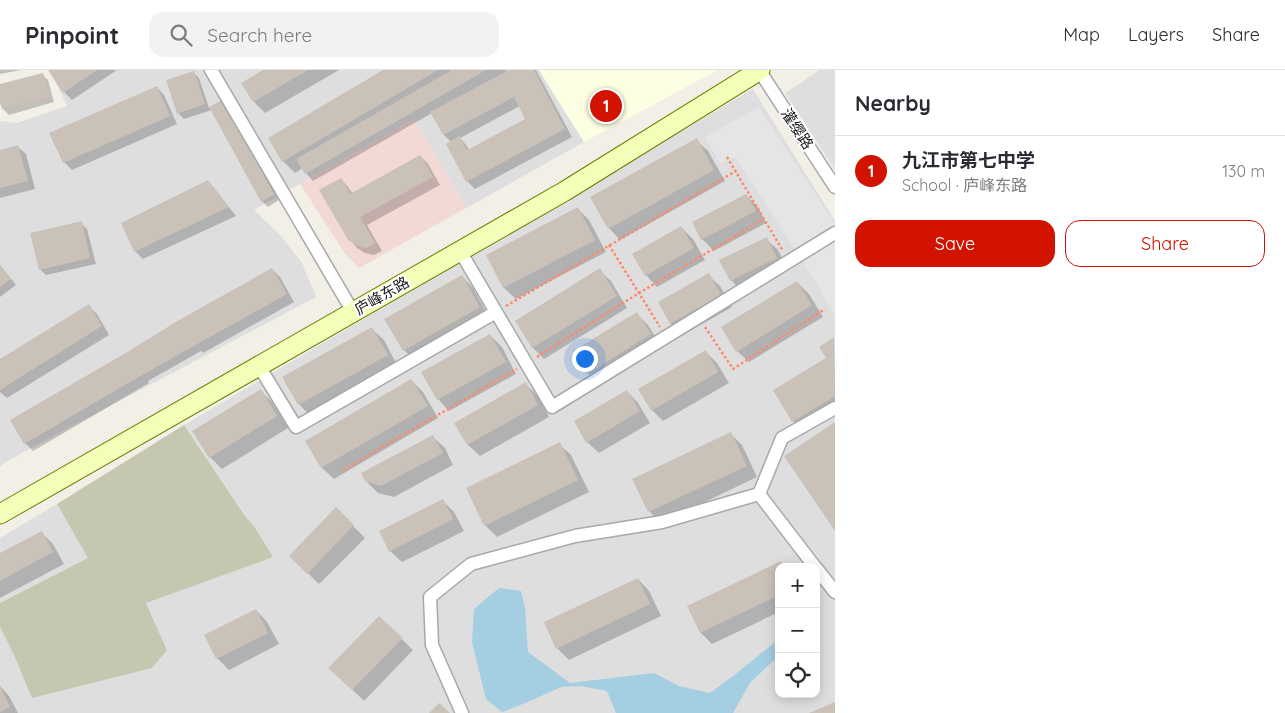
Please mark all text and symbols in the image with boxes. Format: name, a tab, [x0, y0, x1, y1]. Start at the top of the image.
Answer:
search box	[149, 12, 499, 57]
text: Pinpoint	[25, 20, 119, 50]
icon: search	[167, 21, 195, 49]
text: Search here	[207, 23, 312, 47]
text: Map	[1063, 23, 1100, 46]
text: Layers	[1128, 23, 1184, 46]
text: Share	[1212, 23, 1260, 46]
pin: 1	[590, 87, 622, 125]
text: Nearby	[855, 90, 931, 116]
street label: 灌缨路	[777, 105, 818, 153]
text: 九江市第七中学	[902, 148, 1035, 172]
text: 1	[868, 161, 874, 181]
text: 130 m	[1222, 161, 1265, 181]
text: School · 庐峰东路	[902, 175, 1027, 195]
button: Save	[855, 220, 1055, 267]
button: Share	[1065, 220, 1265, 267]
street label: 庐峰东路	[351, 272, 412, 319]
your location	[572, 346, 598, 372]
map controls	[775, 563, 820, 698]
button: +	[775, 563, 820, 608]
button: −	[775, 608, 820, 653]
button: locate	[775, 653, 820, 698]

